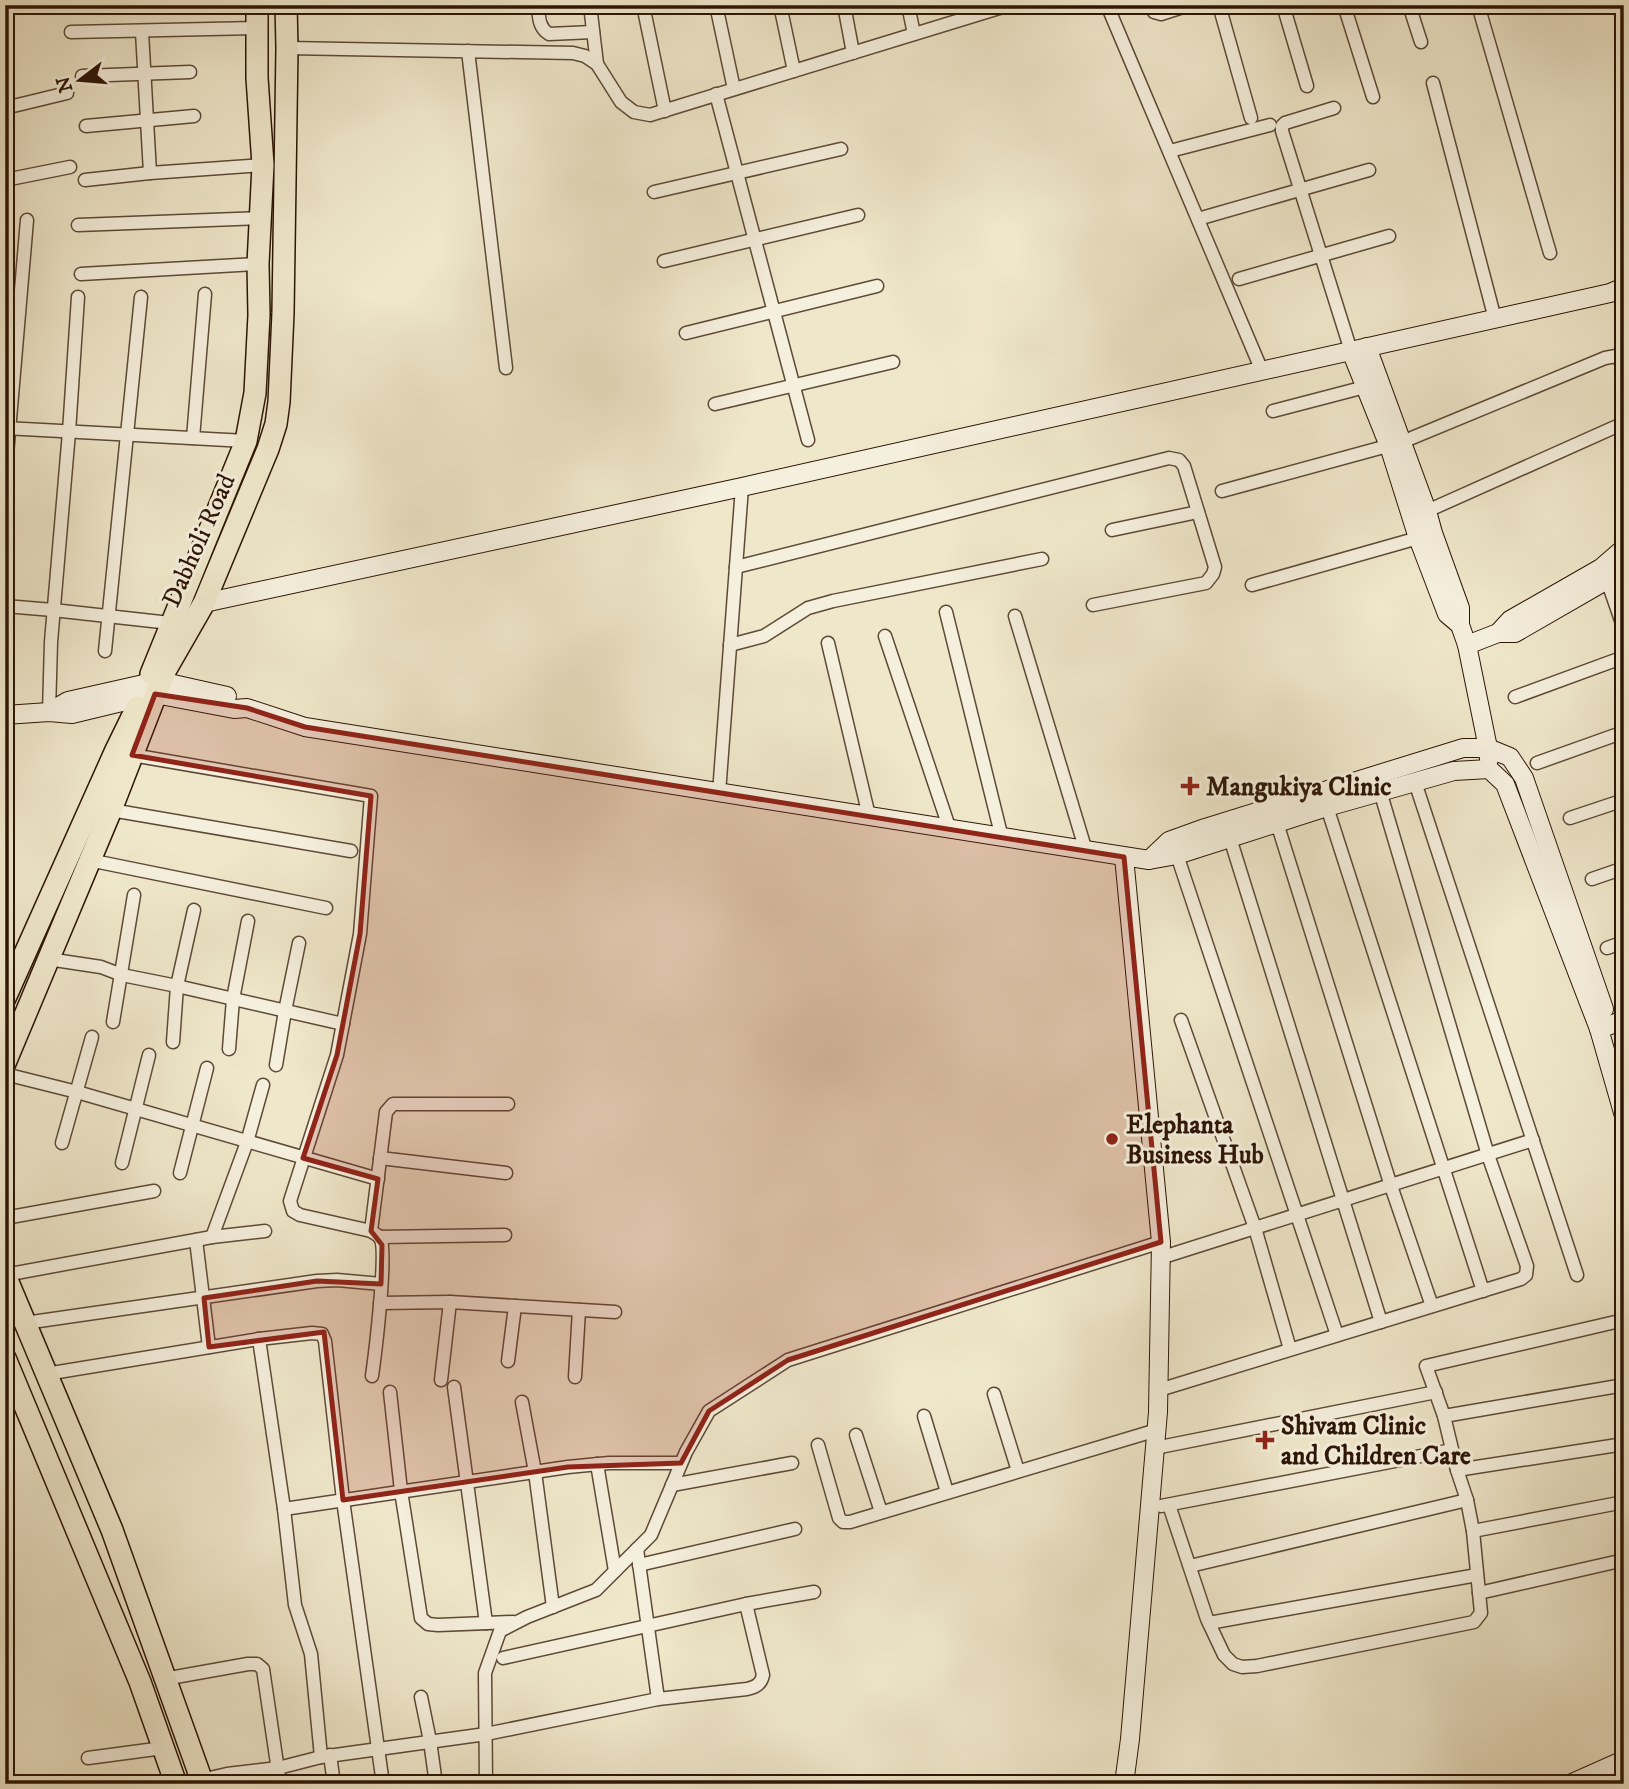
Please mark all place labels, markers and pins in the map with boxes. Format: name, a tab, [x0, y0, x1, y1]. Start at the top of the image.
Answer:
place label: Mangukiya Clinic	[1206, 771, 1391, 804]
marker: Mangukiya Clinic	[1180, 776, 1200, 796]
place label: Elephanta Business Hub	[1126, 1109, 1264, 1172]
marker: Elephanta Business Hub	[1104, 1131, 1120, 1147]
place label: Shivam Clinic and Children Care	[1281, 1410, 1471, 1473]
marker: Shivam Clinic and Children Care	[1255, 1430, 1275, 1450]

